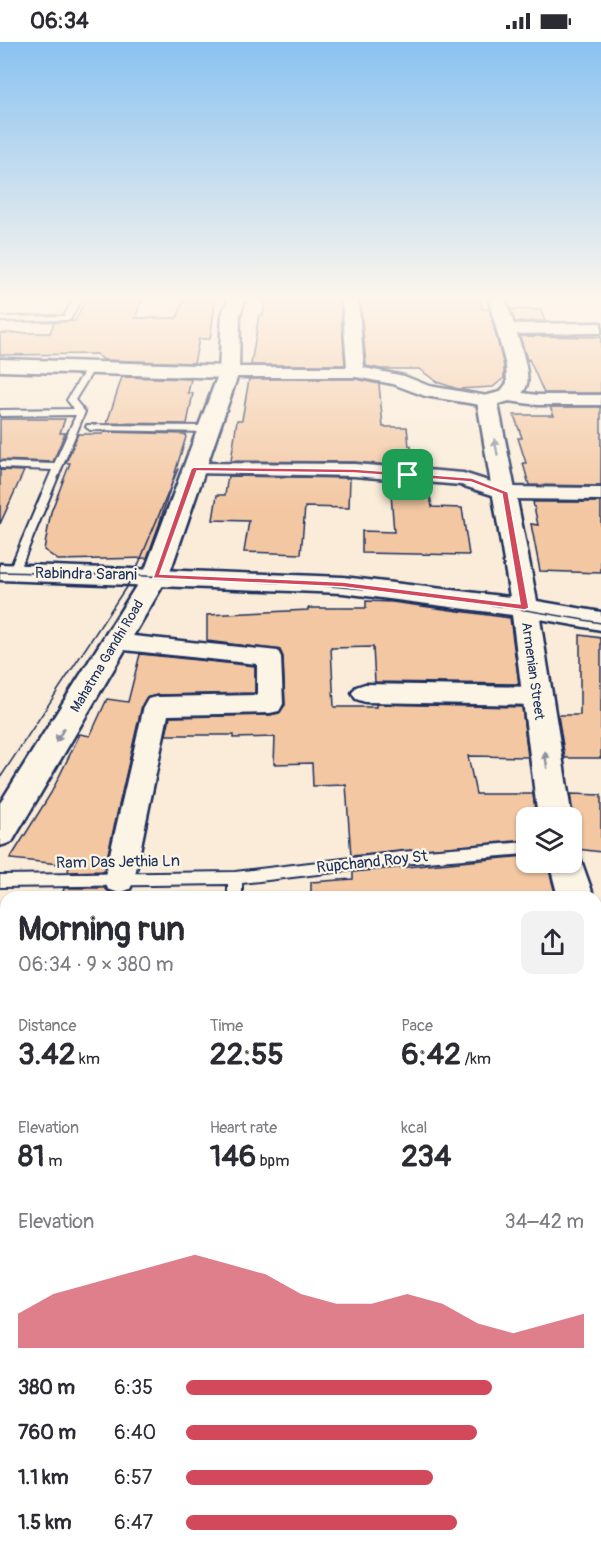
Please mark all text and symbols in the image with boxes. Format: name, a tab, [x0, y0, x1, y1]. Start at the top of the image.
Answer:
text: 06:34	[30, 7, 89, 35]
one-way arrow	[491, 437, 500, 456]
pin	[382, 449, 433, 500]
icon: arrive	[391, 458, 424, 491]
street label: Rabindra Sarani	[35, 563, 137, 585]
street label: Mahatma Gandhi Road	[67, 597, 147, 715]
street label: Armenian Street	[518, 621, 548, 721]
one-way arrow	[55, 726, 65, 743]
one-way arrow	[541, 750, 550, 769]
map controls	[516, 807, 582, 873]
button: layers	[516, 807, 582, 873]
street label: Rupchand Roy St	[315, 846, 429, 878]
street label: Ram Das Jethia Ln	[56, 851, 180, 873]
text: Morning run	[18, 909, 185, 950]
button: share	[521, 911, 584, 974]
text: 06:34 · 9 × 380 m	[18, 952, 174, 977]
text: Distance	[18, 1016, 77, 1036]
text: Time	[210, 1016, 243, 1036]
text: Pace	[401, 1016, 433, 1036]
text: 3.42	[18, 1036, 75, 1073]
text: 22:55	[210, 1036, 284, 1073]
text: 6:42	[401, 1036, 461, 1073]
text: km	[75, 1049, 100, 1069]
text: /km	[461, 1049, 491, 1069]
text: Elevation	[18, 1118, 79, 1138]
text: Heart rate	[210, 1118, 277, 1138]
text: kcal	[401, 1118, 427, 1138]
text: 81	[18, 1138, 45, 1175]
text: 146	[210, 1138, 256, 1175]
text: 234	[401, 1138, 451, 1175]
text: m	[45, 1151, 63, 1171]
text: bpm	[256, 1151, 289, 1171]
text: Elevation	[18, 1209, 94, 1234]
text: 34–42 m	[505, 1209, 584, 1234]
text: 380 m	[18, 1375, 75, 1400]
text: 6:35	[114, 1375, 153, 1400]
text: 760 m	[18, 1420, 76, 1445]
text: 6:40	[114, 1420, 156, 1445]
text: 1.1 km	[18, 1465, 68, 1490]
text: 6:57	[114, 1465, 152, 1490]
text: 1.5 km	[18, 1510, 71, 1535]
text: 6:47	[114, 1510, 153, 1535]

